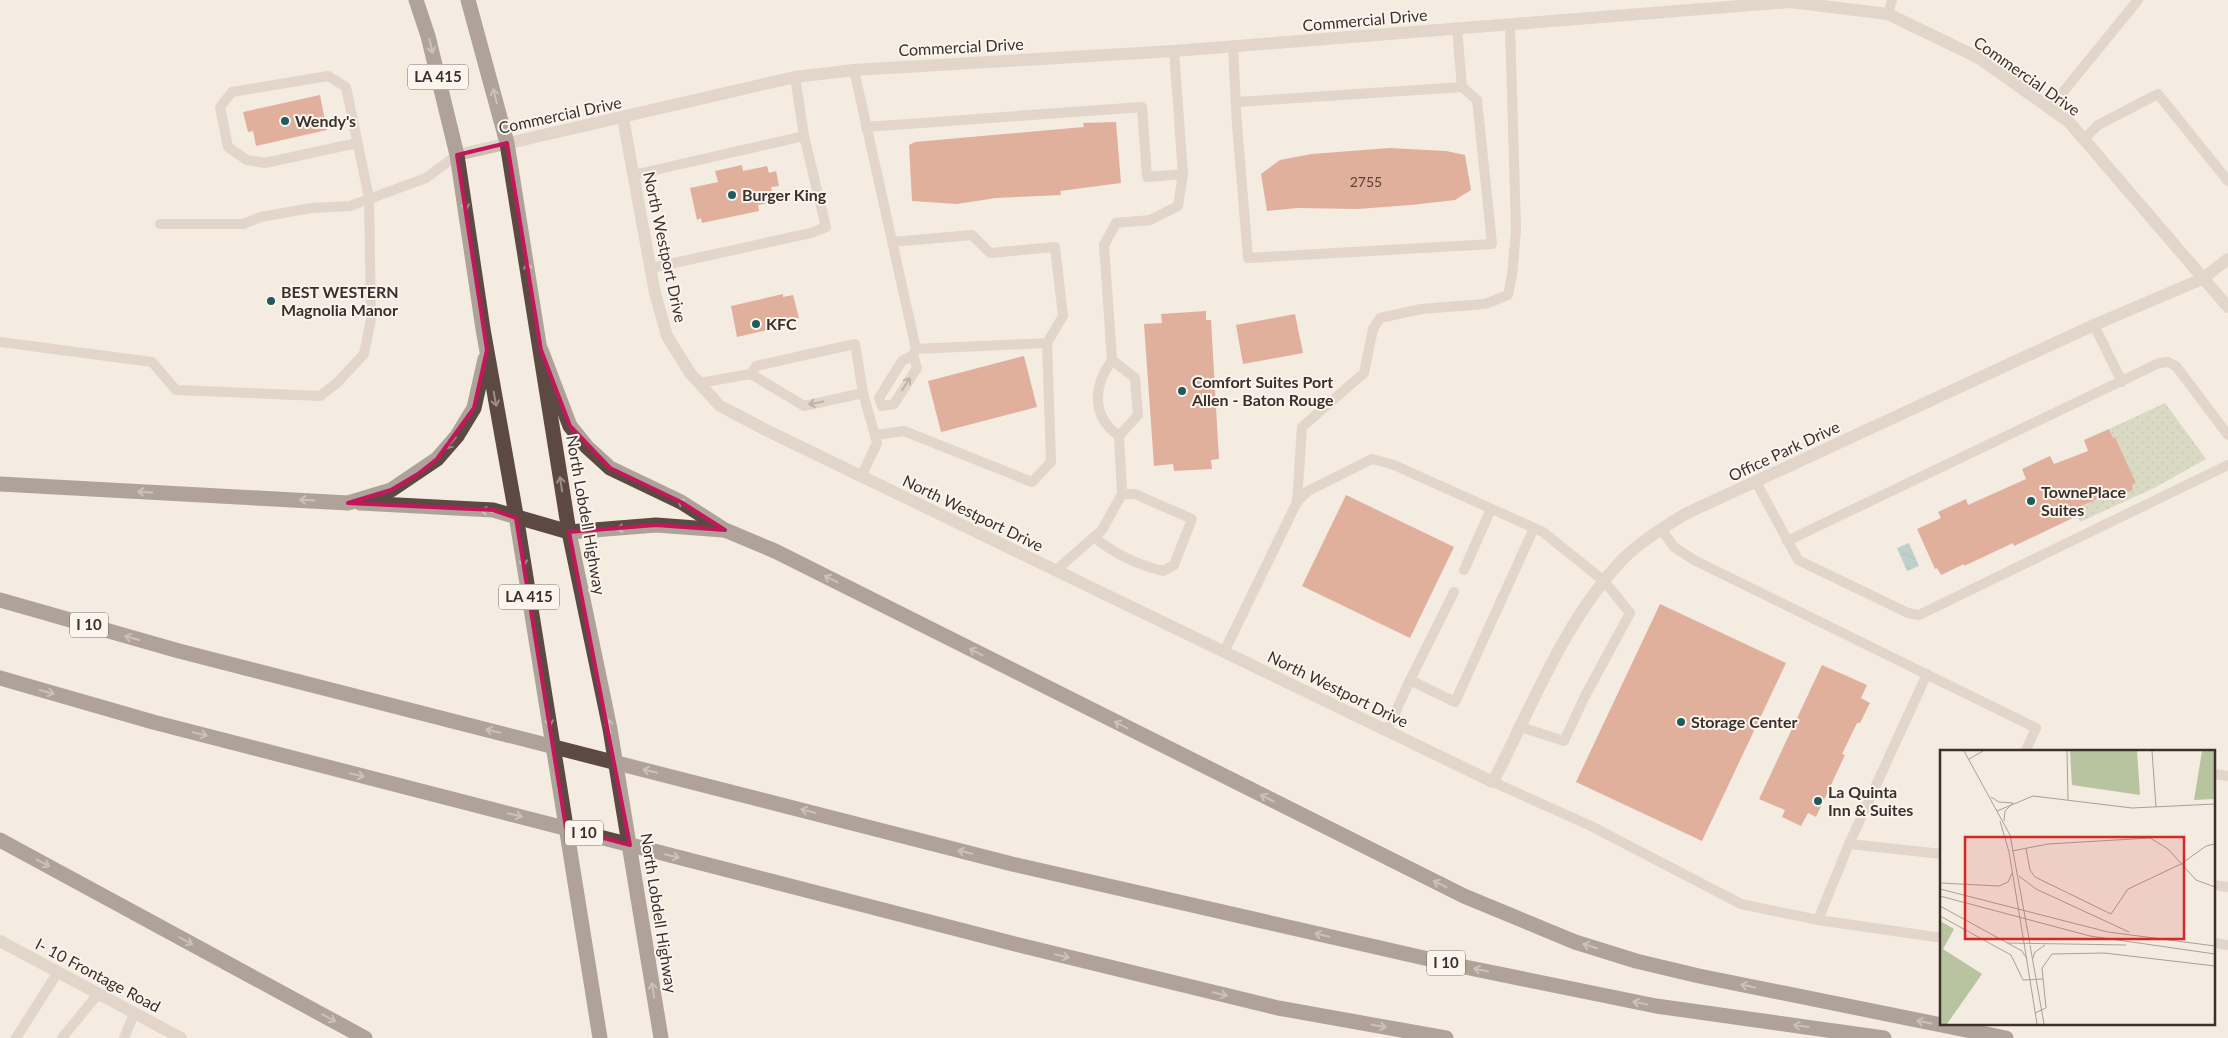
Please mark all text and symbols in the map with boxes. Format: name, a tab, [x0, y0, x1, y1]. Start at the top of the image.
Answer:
street label: Commercial Drive	[1302, 5, 1428, 34]
street label: Commercial Drive	[1971, 32, 2084, 119]
street label: Commercial Drive	[898, 34, 1024, 59]
one-way arrow	[427, 38, 436, 54]
road number: LA 415	[408, 64, 468, 90]
one-way arrow	[490, 89, 499, 105]
street label: Commercial Drive	[497, 92, 623, 137]
place label: Wendy's	[295, 111, 356, 130]
marker: Wendy's	[279, 115, 291, 127]
street label: North Westport Drive	[640, 170, 691, 324]
house number: 2755	[1350, 173, 1382, 190]
place label: Burger King	[742, 185, 827, 204]
marker: Burger King	[726, 189, 738, 201]
one-way arrow	[461, 195, 471, 211]
one-way arrow	[522, 262, 532, 278]
place label: BEST WESTERN Magnolia Manor	[281, 282, 399, 319]
marker: BEST WESTERN Magnolia Manor	[265, 295, 277, 307]
place label: KFC	[766, 314, 797, 333]
marker: KFC	[750, 318, 762, 330]
place label: Comfort Suites Port Allen - Baton Rouge	[1191, 372, 1334, 409]
one-way arrow	[902, 378, 912, 392]
marker: Comfort Suites Port Allen - Baton Rouge	[1176, 385, 1188, 397]
one-way arrow	[491, 390, 501, 406]
one-way arrow	[808, 399, 824, 409]
street label: Office Park Drive	[1725, 416, 1842, 485]
street label: North Lobdell Highway	[563, 434, 610, 597]
one-way arrow	[446, 436, 457, 449]
street label: North Westport Drive	[900, 470, 1047, 555]
one-way arrow	[556, 477, 566, 493]
place label: TownePlace Suites	[2041, 482, 2126, 519]
one-way arrow	[137, 487, 153, 496]
marker: TownePlace Suites	[2025, 495, 2037, 507]
one-way arrow	[299, 496, 315, 505]
one-way arrow	[677, 499, 691, 509]
one-way arrow	[480, 506, 496, 516]
one-way arrow	[616, 523, 632, 533]
one-way arrow	[518, 550, 528, 566]
one-way arrow	[824, 574, 839, 583]
road number: LA 415	[499, 584, 559, 610]
road number: I 10	[70, 612, 108, 638]
one-way arrow	[124, 632, 140, 642]
street label: North Westport Drive	[1265, 646, 1412, 731]
one-way arrow	[969, 647, 984, 656]
one-way arrow	[38, 687, 54, 697]
one-way arrow	[544, 711, 554, 727]
place label: Storage Center	[1691, 712, 1798, 731]
marker: Storage Center	[1675, 716, 1687, 728]
one-way arrow	[604, 718, 614, 734]
one-way arrow	[1114, 720, 1129, 730]
one-way arrow	[485, 726, 501, 735]
one-way arrow	[191, 730, 207, 739]
inset map	[1940, 750, 2216, 1026]
one-way arrow	[643, 766, 659, 775]
one-way arrow	[349, 770, 365, 780]
place label: La Quinta Inn & Suites	[1828, 782, 1913, 819]
one-way arrow	[1260, 793, 1275, 802]
marker: La Quinta Inn & Suites	[1812, 795, 1824, 807]
one-way arrow	[800, 806, 816, 816]
one-way arrow	[506, 811, 522, 820]
road number: I 10	[565, 820, 603, 846]
street label: North Lobdell Highway	[637, 831, 682, 995]
one-way arrow	[957, 846, 973, 856]
one-way arrow	[663, 852, 679, 861]
one-way arrow	[35, 859, 50, 869]
one-way arrow	[1433, 879, 1448, 888]
one-way arrow	[1315, 929, 1331, 939]
street label: I- 10 Frontage Road	[32, 934, 164, 1016]
one-way arrow	[178, 936, 193, 946]
one-way arrow	[1582, 941, 1598, 951]
road number: I 10	[1427, 950, 1465, 976]
one-way arrow	[1054, 952, 1070, 961]
one-way arrow	[1473, 965, 1489, 974]
one-way arrow	[1740, 981, 1756, 990]
one-way arrow	[648, 982, 658, 998]
one-way arrow	[1211, 990, 1227, 999]
one-way arrow	[1633, 998, 1649, 1007]
one-way arrow	[321, 1013, 336, 1023]
one-way arrow	[1916, 1016, 1932, 1026]
one-way arrow	[1793, 1021, 1809, 1031]
one-way arrow	[1371, 1022, 1387, 1032]

